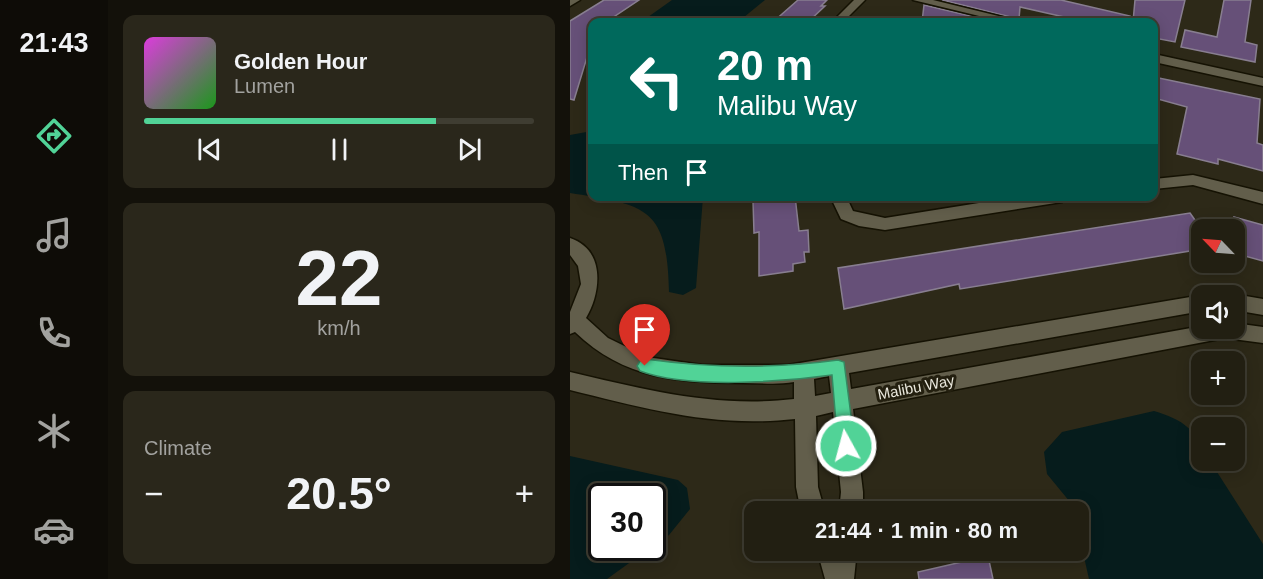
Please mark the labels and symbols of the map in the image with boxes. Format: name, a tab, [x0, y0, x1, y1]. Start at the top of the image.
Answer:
north arrow	[1191, 219, 1245, 273]
pin	[619, 304, 670, 366]
street label: Malibu Way	[876, 371, 956, 403]
position arrow	[814, 414, 878, 478]
speed limit sign: 30	[588, 483, 666, 561]

